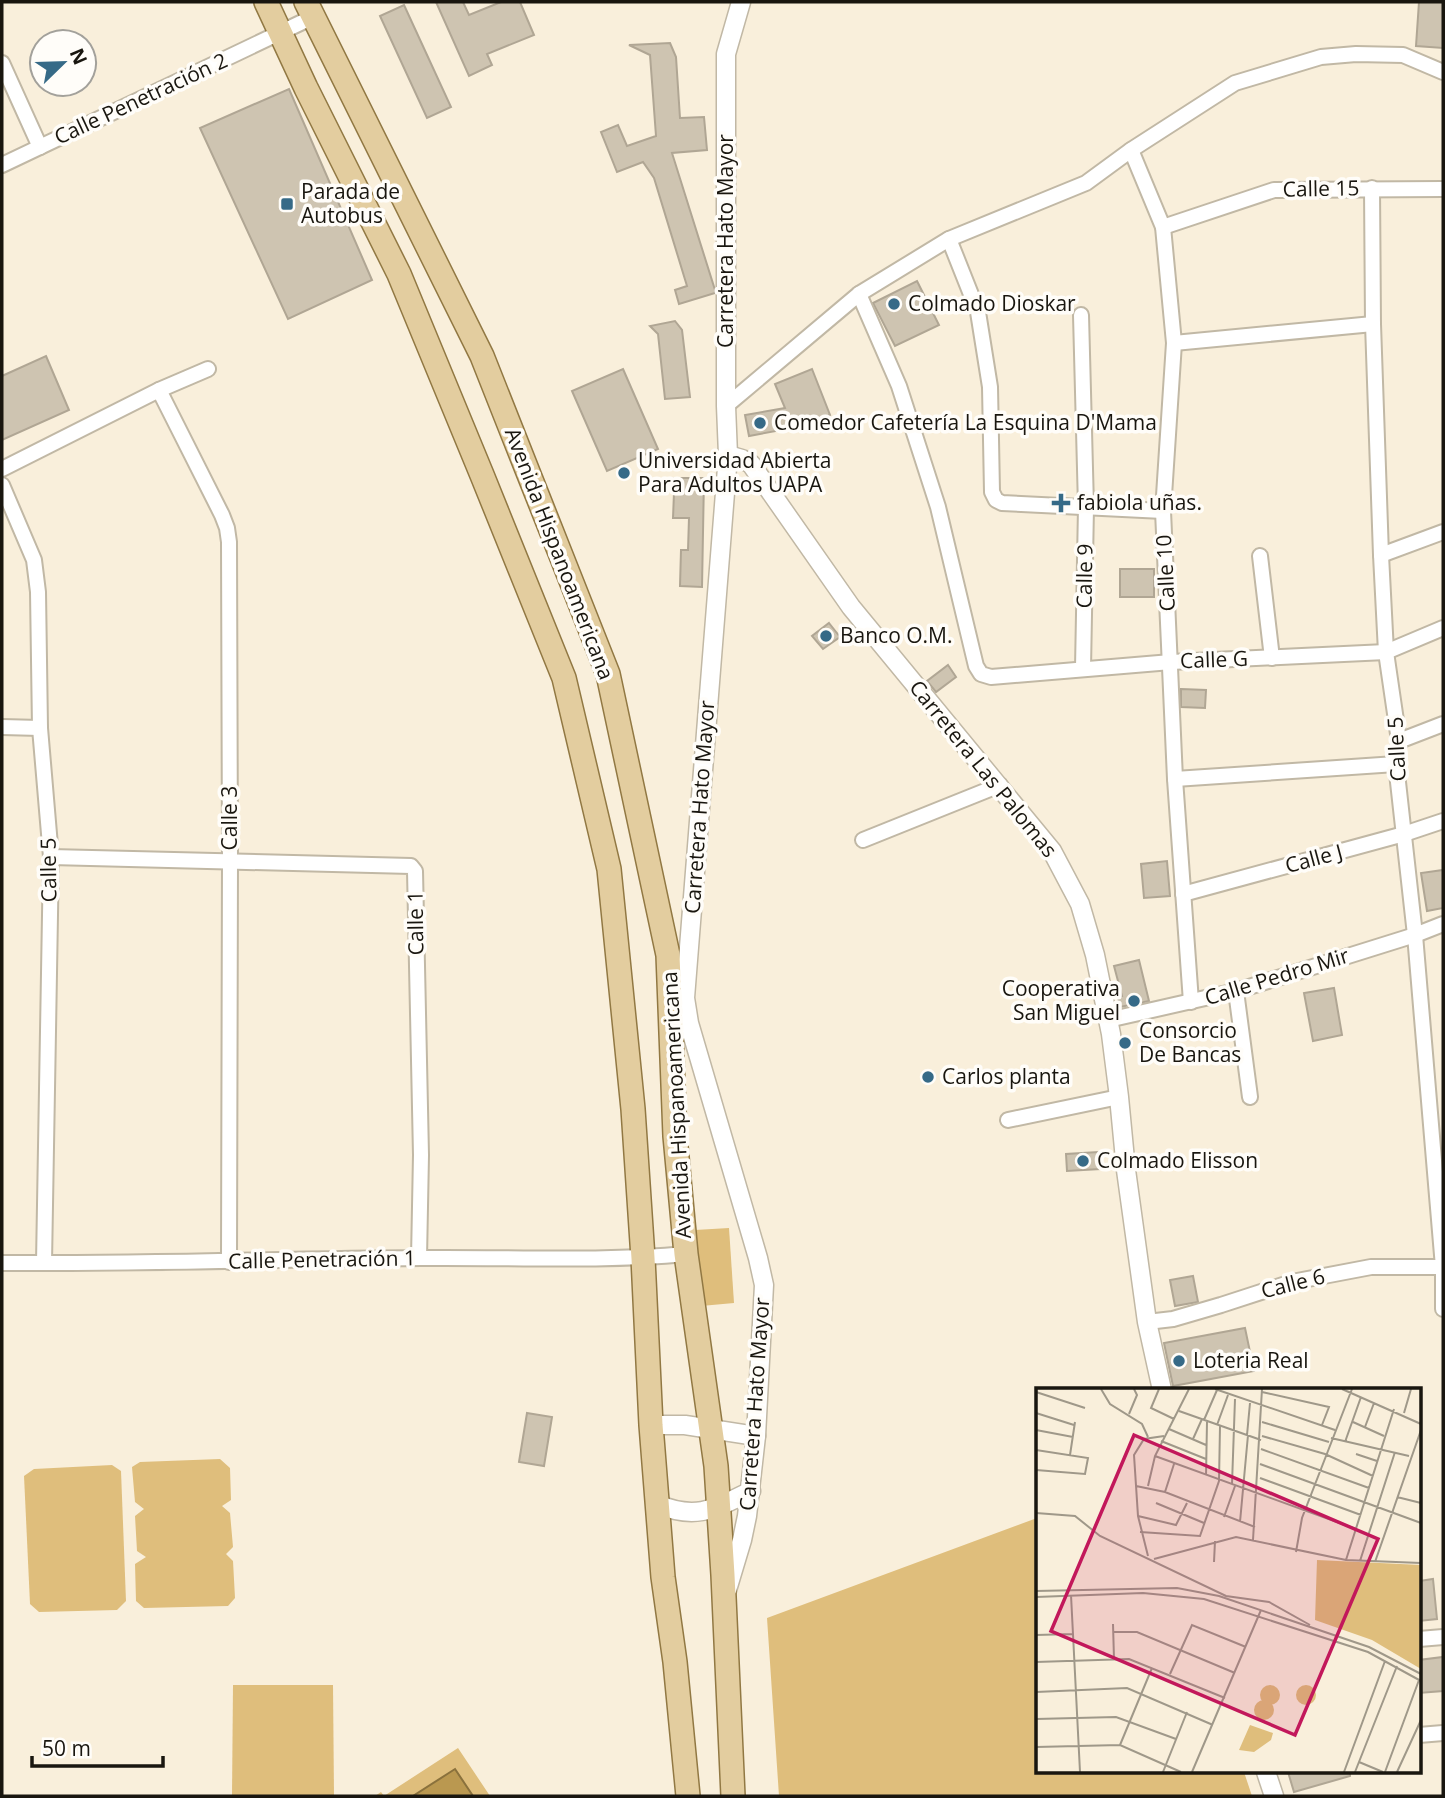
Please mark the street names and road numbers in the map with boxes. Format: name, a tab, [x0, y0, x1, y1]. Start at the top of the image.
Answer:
street label: Calle Penetración 2	[50, 46, 232, 150]
street label: Carretera Hato Mayor	[711, 134, 739, 348]
street label: Calle 15	[1282, 173, 1360, 203]
street label: Avenida Hispanoamericana	[499, 424, 621, 684]
street label: Calle 10	[1149, 534, 1181, 612]
street label: Calle 9	[1069, 543, 1099, 609]
street label: Calle G	[1179, 644, 1248, 674]
street label: Carretera Las Palomas	[904, 674, 1064, 863]
street label: Carretera Hato Mayor	[678, 699, 720, 915]
street label: Calle 5	[1380, 716, 1412, 782]
street label: Calle 3	[215, 786, 243, 850]
street label: Calle 5	[33, 837, 63, 903]
street label: Calle J	[1282, 837, 1346, 879]
street label: Calle 1	[400, 890, 430, 956]
street label: Calle Pedro Mir	[1201, 941, 1353, 1011]
street label: Avenida Hispanoamericana	[655, 971, 697, 1239]
street label: Calle Penetración 1	[228, 1243, 416, 1275]
street label: Calle 6	[1258, 1262, 1328, 1304]
street label: Carretera Hato Mayor	[733, 1296, 775, 1512]

